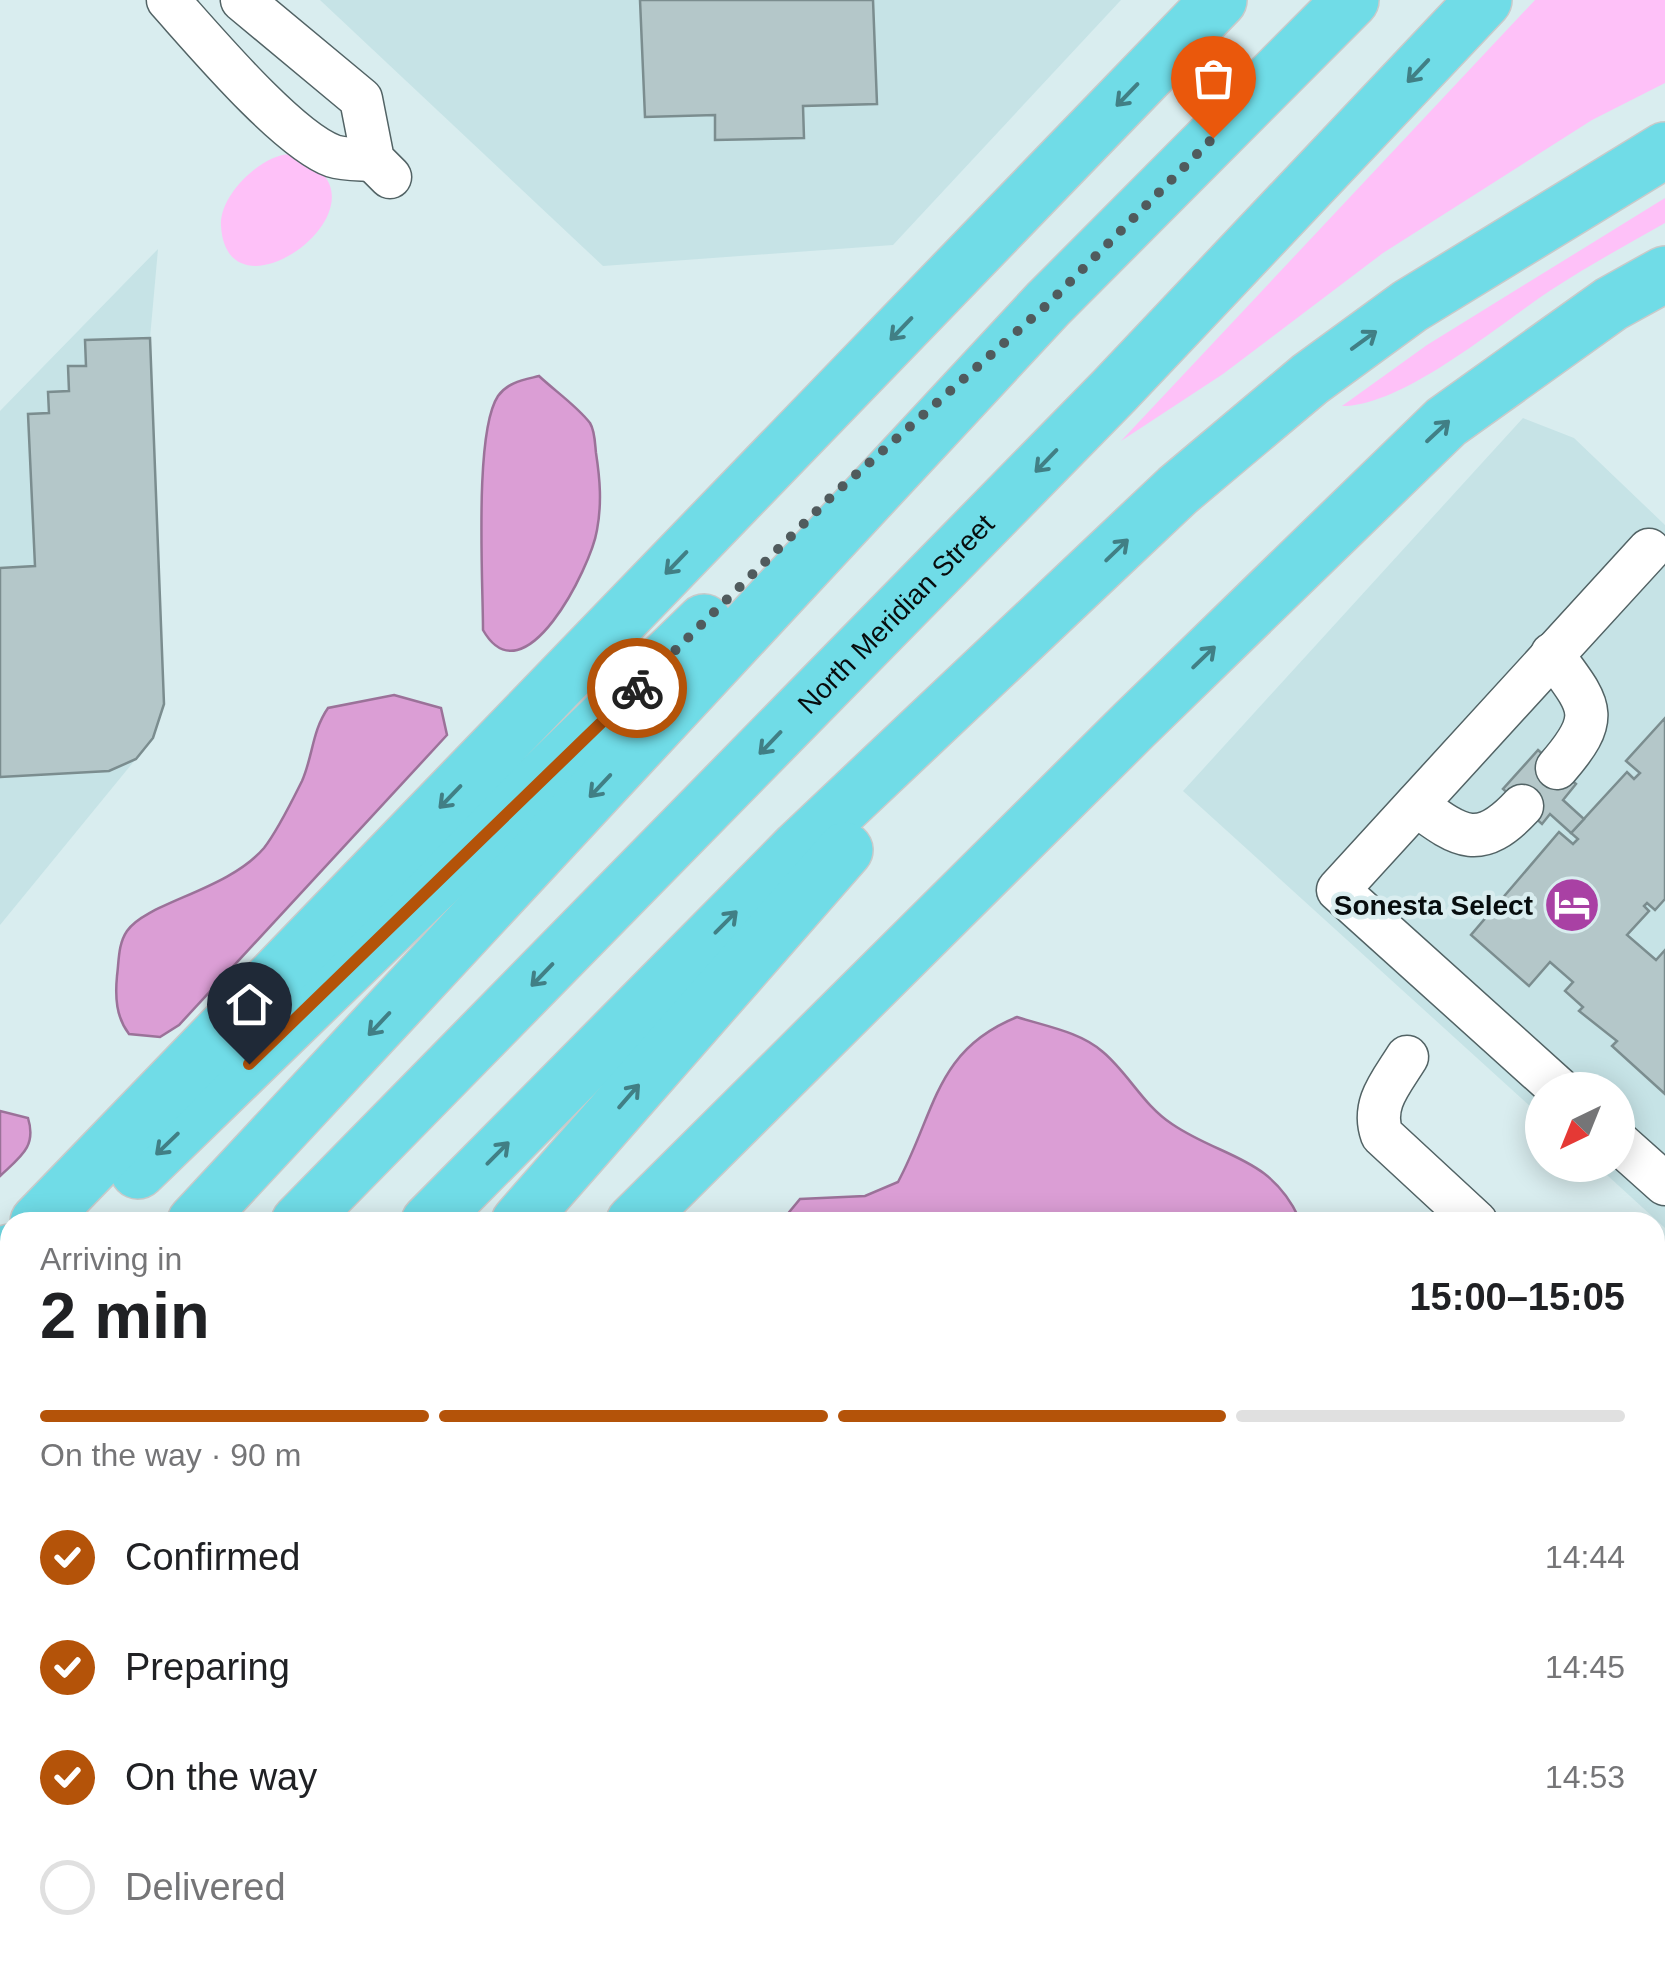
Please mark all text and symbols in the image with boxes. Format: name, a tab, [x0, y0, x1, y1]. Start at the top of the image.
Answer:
pin	[1171, 36, 1256, 139]
icon: bag	[1186, 51, 1241, 106]
one-way arrow	[1406, 59, 1430, 83]
one-way arrow	[1115, 83, 1139, 107]
one-way arrow	[890, 317, 914, 341]
one-way arrow	[1350, 329, 1378, 350]
one-way arrow	[1425, 419, 1449, 443]
one-way arrow	[1034, 448, 1058, 472]
street label: North Meridian Street	[791, 508, 1000, 720]
one-way arrow	[1105, 538, 1129, 562]
one-way arrow	[664, 551, 688, 575]
courier	[587, 638, 687, 738]
one-way arrow	[1191, 646, 1216, 669]
icon: bike	[610, 661, 665, 716]
one-way arrow	[758, 730, 782, 754]
one-way arrow	[589, 773, 612, 798]
one-way arrow	[439, 784, 462, 809]
hotel icon: Sonesta Select	[1542, 875, 1602, 935]
place label: Sonesta Select	[1334, 890, 1533, 921]
one-way arrow	[713, 910, 738, 935]
pin	[207, 962, 292, 1065]
one-way arrow	[530, 962, 554, 986]
icon: home	[222, 977, 277, 1032]
one-way arrow	[368, 1011, 391, 1036]
north arrow	[1525, 1072, 1635, 1182]
map controls	[1525, 1072, 1635, 1182]
one-way arrow	[618, 1084, 640, 1110]
one-way arrow	[155, 1131, 179, 1155]
one-way arrow	[486, 1142, 510, 1166]
text: Arriving in	[40, 1241, 182, 1277]
text: 15:00–15:05	[1409, 1276, 1625, 1318]
text: 2 min	[40, 1279, 210, 1352]
text: On the way · 90 m	[40, 1437, 301, 1473]
icon: check	[40, 1530, 95, 1585]
text: Confirmed	[125, 1536, 300, 1578]
text: 14:44	[1545, 1539, 1625, 1575]
icon: check	[40, 1640, 95, 1695]
text: Preparing	[125, 1646, 290, 1688]
text: 14:45	[1545, 1649, 1625, 1685]
icon: check	[40, 1750, 95, 1805]
text: On the way	[125, 1756, 317, 1798]
text: 14:53	[1545, 1759, 1625, 1795]
text: Delivered	[125, 1866, 286, 1908]

